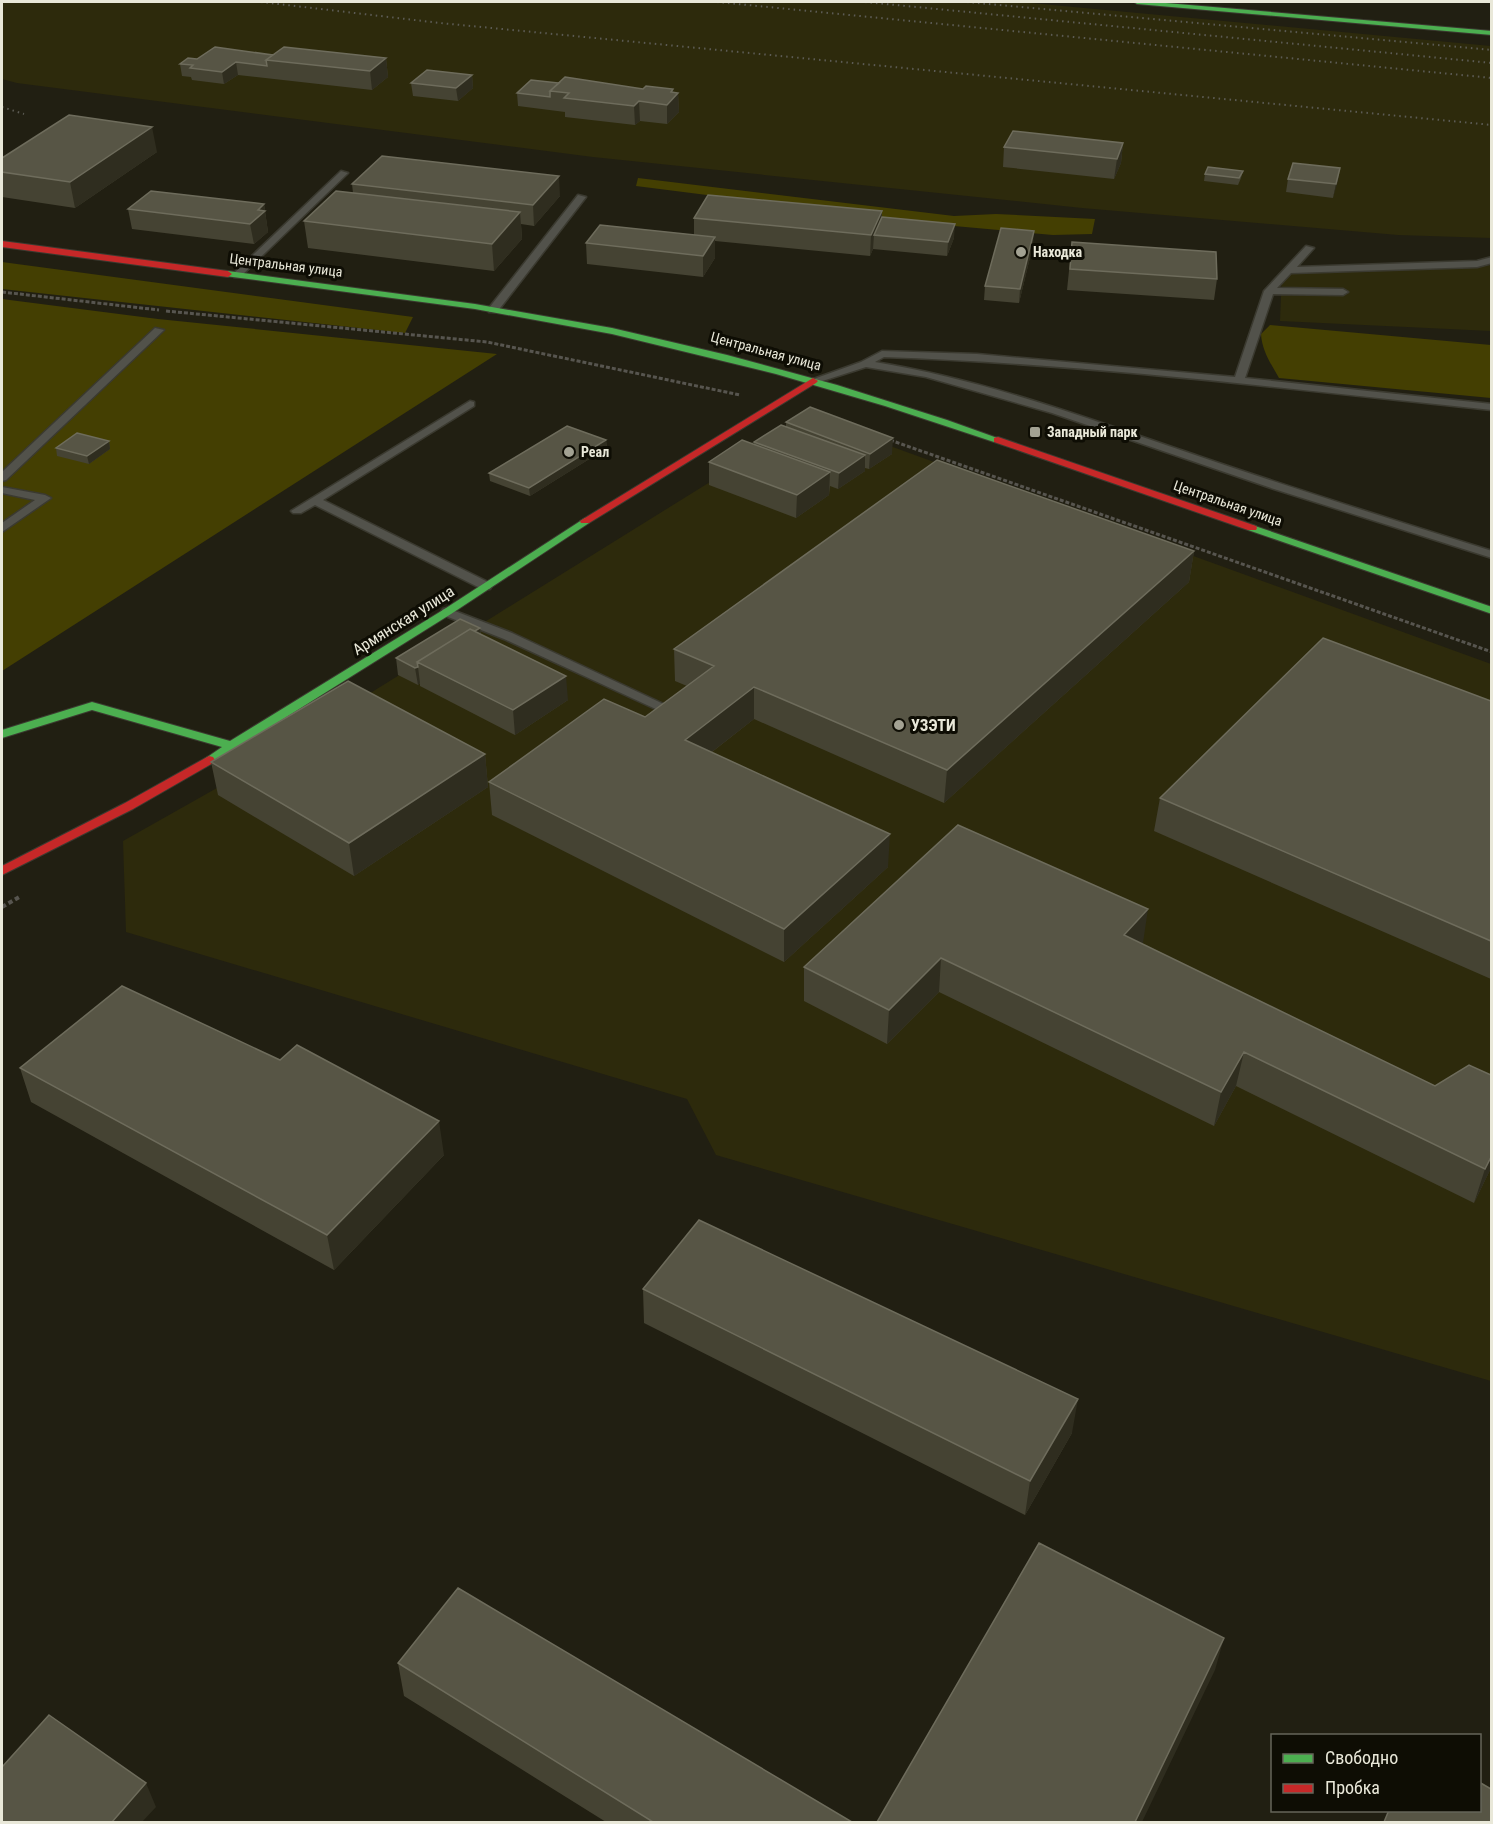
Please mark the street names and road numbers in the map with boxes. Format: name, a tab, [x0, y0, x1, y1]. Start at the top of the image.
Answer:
street label: Центральная улица	[229, 250, 343, 280]
street label: Центральная улица	[709, 329, 823, 373]
street label: Центральная улица	[1172, 477, 1284, 529]
street label: Армянская улица	[349, 582, 458, 659]

